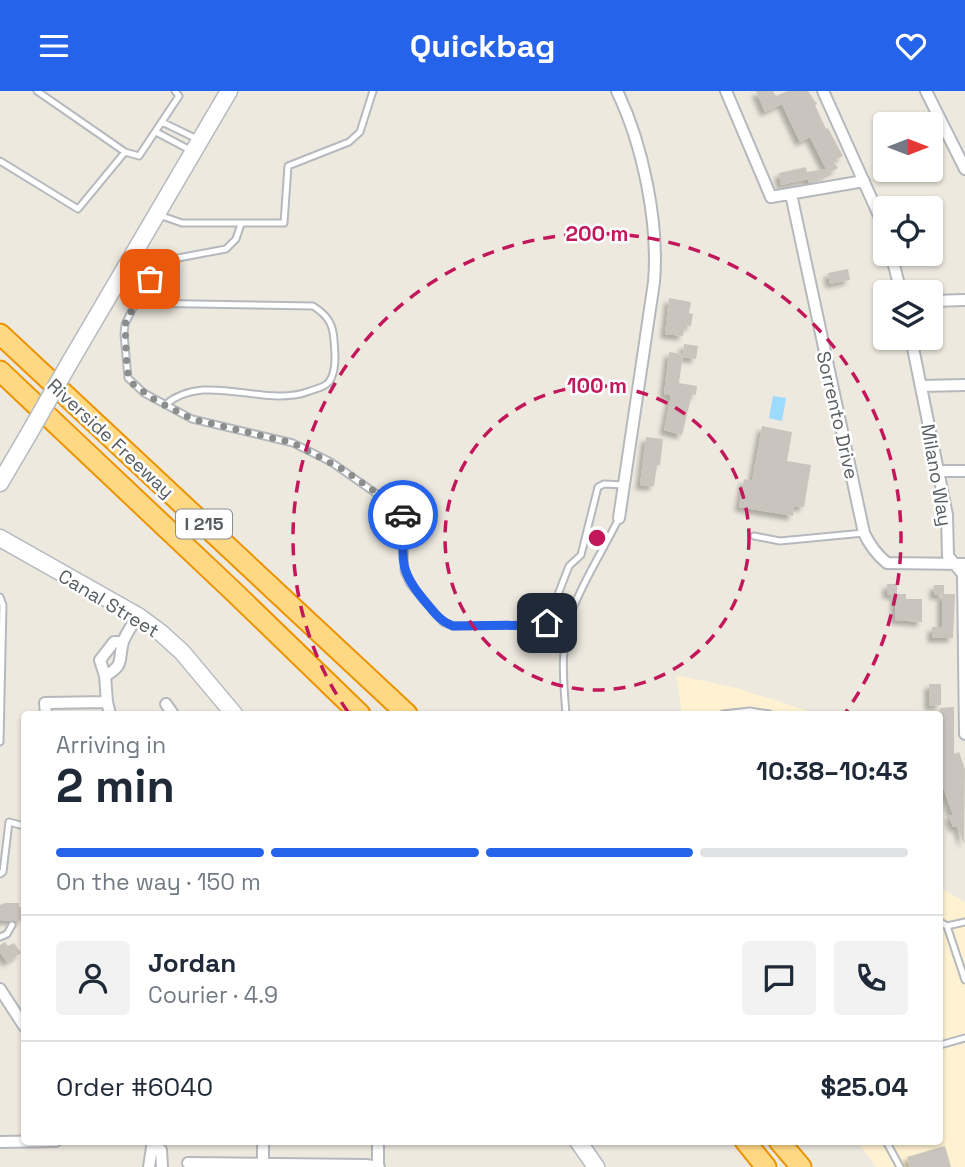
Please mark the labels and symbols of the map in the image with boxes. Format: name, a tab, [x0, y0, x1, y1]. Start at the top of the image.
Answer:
north arrow	[873, 112, 943, 182]
text: 200 m	[566, 220, 628, 247]
pin	[120, 249, 180, 309]
street label: Sorrento Drive	[811, 349, 864, 482]
text: 100 m	[567, 372, 627, 399]
street label: Riverside Freeway	[42, 373, 179, 504]
street label: Milano Way	[915, 422, 958, 528]
courier	[368, 480, 438, 550]
road number: I 215	[176, 509, 232, 538]
centre of rings	[585, 526, 609, 550]
street label: Canal Street	[54, 564, 164, 643]
pin	[517, 593, 577, 653]

